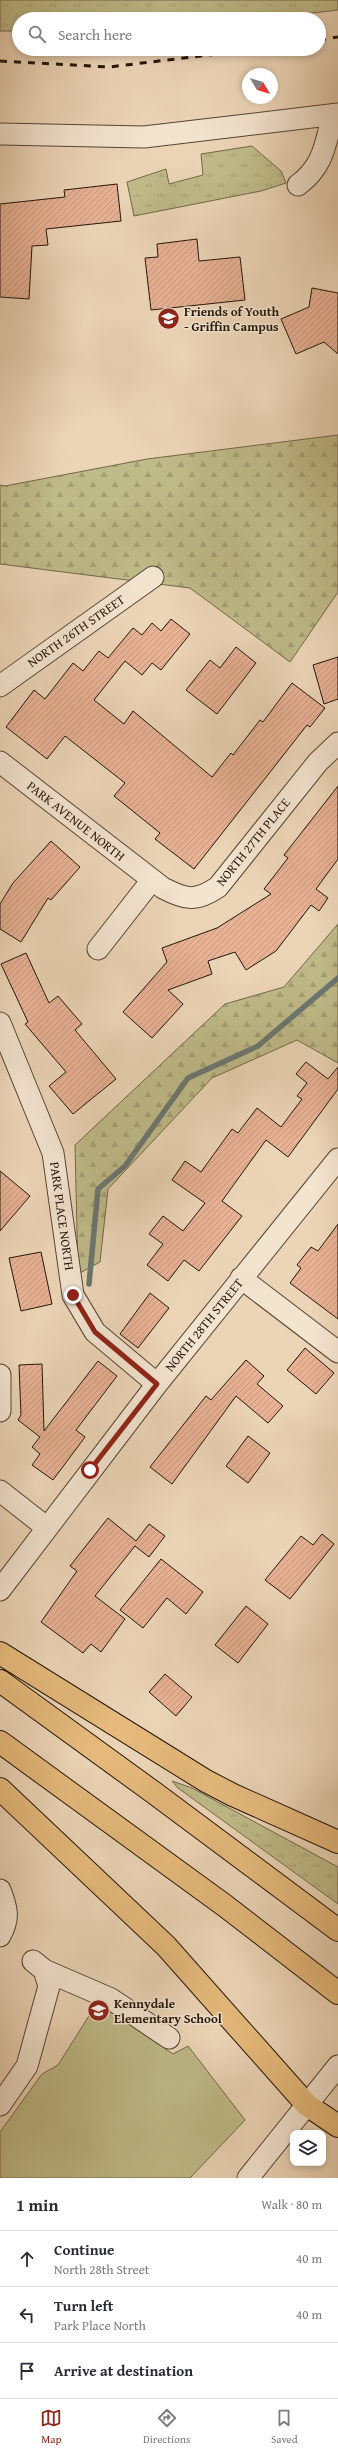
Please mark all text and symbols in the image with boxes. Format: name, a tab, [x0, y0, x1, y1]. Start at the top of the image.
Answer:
search box	[12, 12, 326, 56]
icon: search	[26, 23, 48, 45]
text: Search here	[58, 24, 132, 45]
north arrow	[242, 68, 278, 104]
place label: Friends of Youth - Griffin Campus	[184, 302, 280, 336]
school or university icon: Friends of Youth - Griffin Campus	[156, 305, 182, 331]
street label: NORTH 26TH STREET	[23, 590, 129, 672]
street label: PARK AVENUE NORTH	[23, 777, 129, 866]
street label: NORTH 27TH PLACE	[212, 794, 295, 890]
street label: PARK PLACE NORTH	[45, 1161, 79, 1272]
street label: NORTH 28TH STREET	[160, 1274, 248, 1376]
route end	[64, 1286, 82, 1304]
route start	[81, 1461, 99, 1479]
place label: Kennydale Elementary School	[114, 1994, 222, 2028]
school or university icon: Kennydale Elementary School	[85, 1997, 111, 2023]
map controls	[290, 2130, 326, 2166]
button: layers	[290, 2130, 326, 2166]
text: 1 min	[16, 2192, 58, 2217]
text: Walk · 80 m	[261, 2195, 322, 2214]
text: Continue	[54, 2239, 115, 2260]
icon: ahead	[16, 2248, 38, 2270]
text: 40 m	[296, 2249, 322, 2268]
text: North 28th Street	[54, 2260, 149, 2279]
text: Turn left	[54, 2295, 113, 2316]
icon: left	[16, 2304, 38, 2326]
text: 40 m	[296, 2305, 322, 2324]
text: Park Place North	[54, 2316, 146, 2335]
icon: arrive	[16, 2360, 38, 2382]
text: Arrive at destination	[54, 2360, 193, 2381]
tab: Map	[40, 2407, 62, 2447]
tab: Directions	[143, 2407, 190, 2447]
tab: Saved	[271, 2407, 298, 2447]

